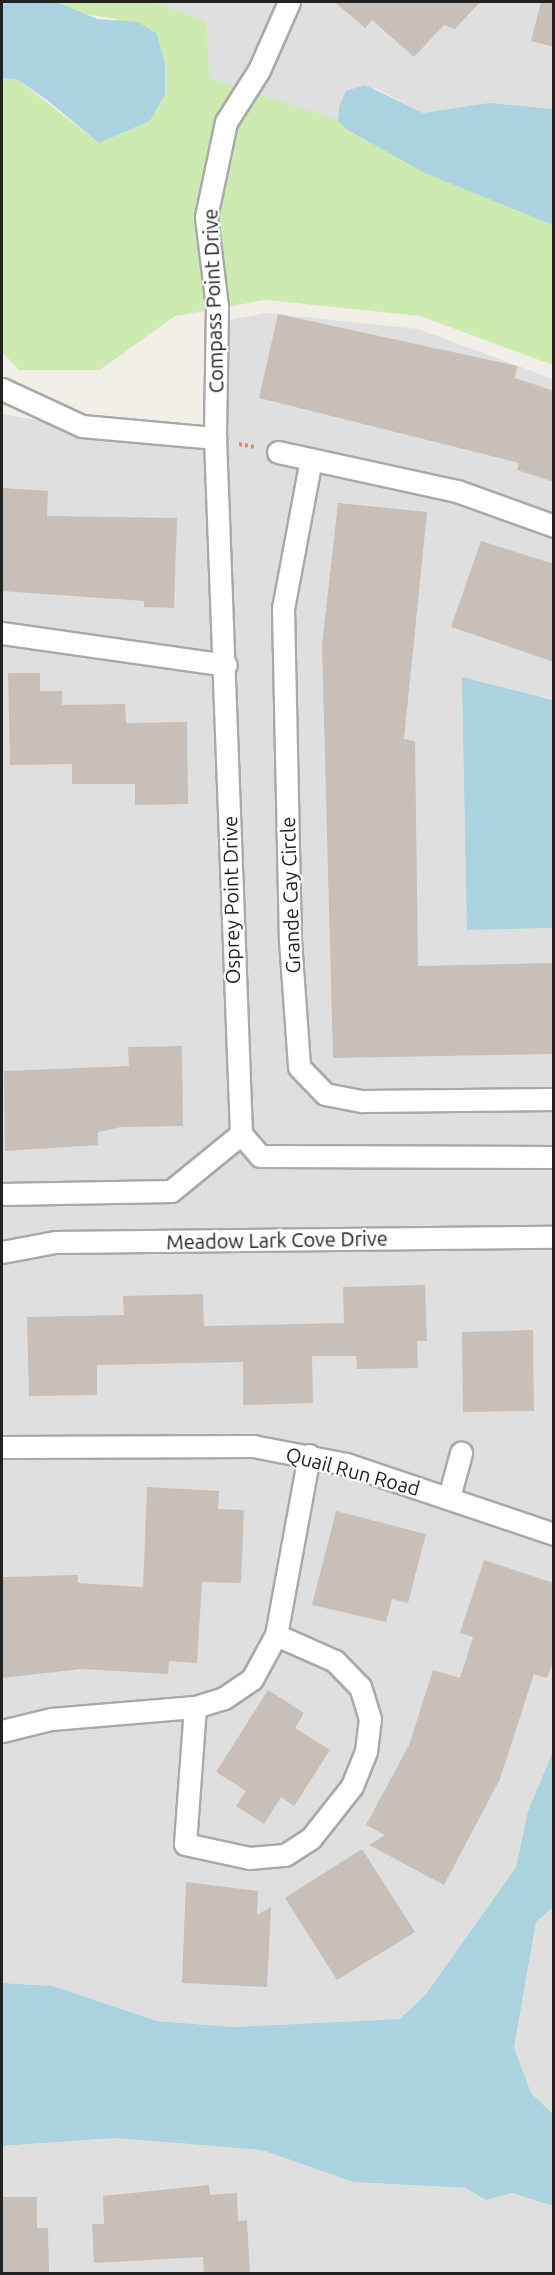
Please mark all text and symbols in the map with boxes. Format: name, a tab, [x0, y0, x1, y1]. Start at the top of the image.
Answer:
street label: Compass Point Drive	[198, 208, 228, 394]
street label: Osprey Point Drive	[218, 816, 244, 984]
street label: Grande Cay Circle	[275, 816, 305, 974]
street label: Meadow Lark Cove Drive	[166, 1226, 388, 1254]
street label: Quail Run Road	[283, 1442, 423, 1500]

